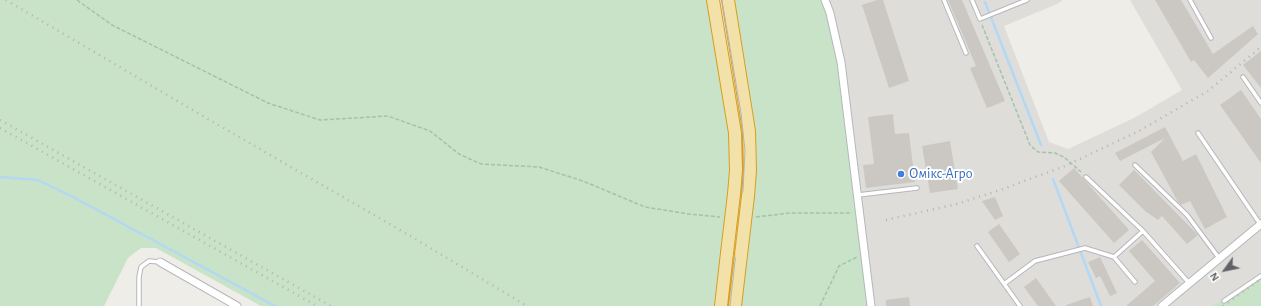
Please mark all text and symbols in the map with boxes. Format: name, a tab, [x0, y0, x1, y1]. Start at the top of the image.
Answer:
place label: Омiкс-Агро	[909, 166, 972, 182]
marker: Омiкс-Агро	[896, 169, 906, 179]
north arrow	[1205, 250, 1245, 290]
text: N	[1208, 271, 1221, 283]

